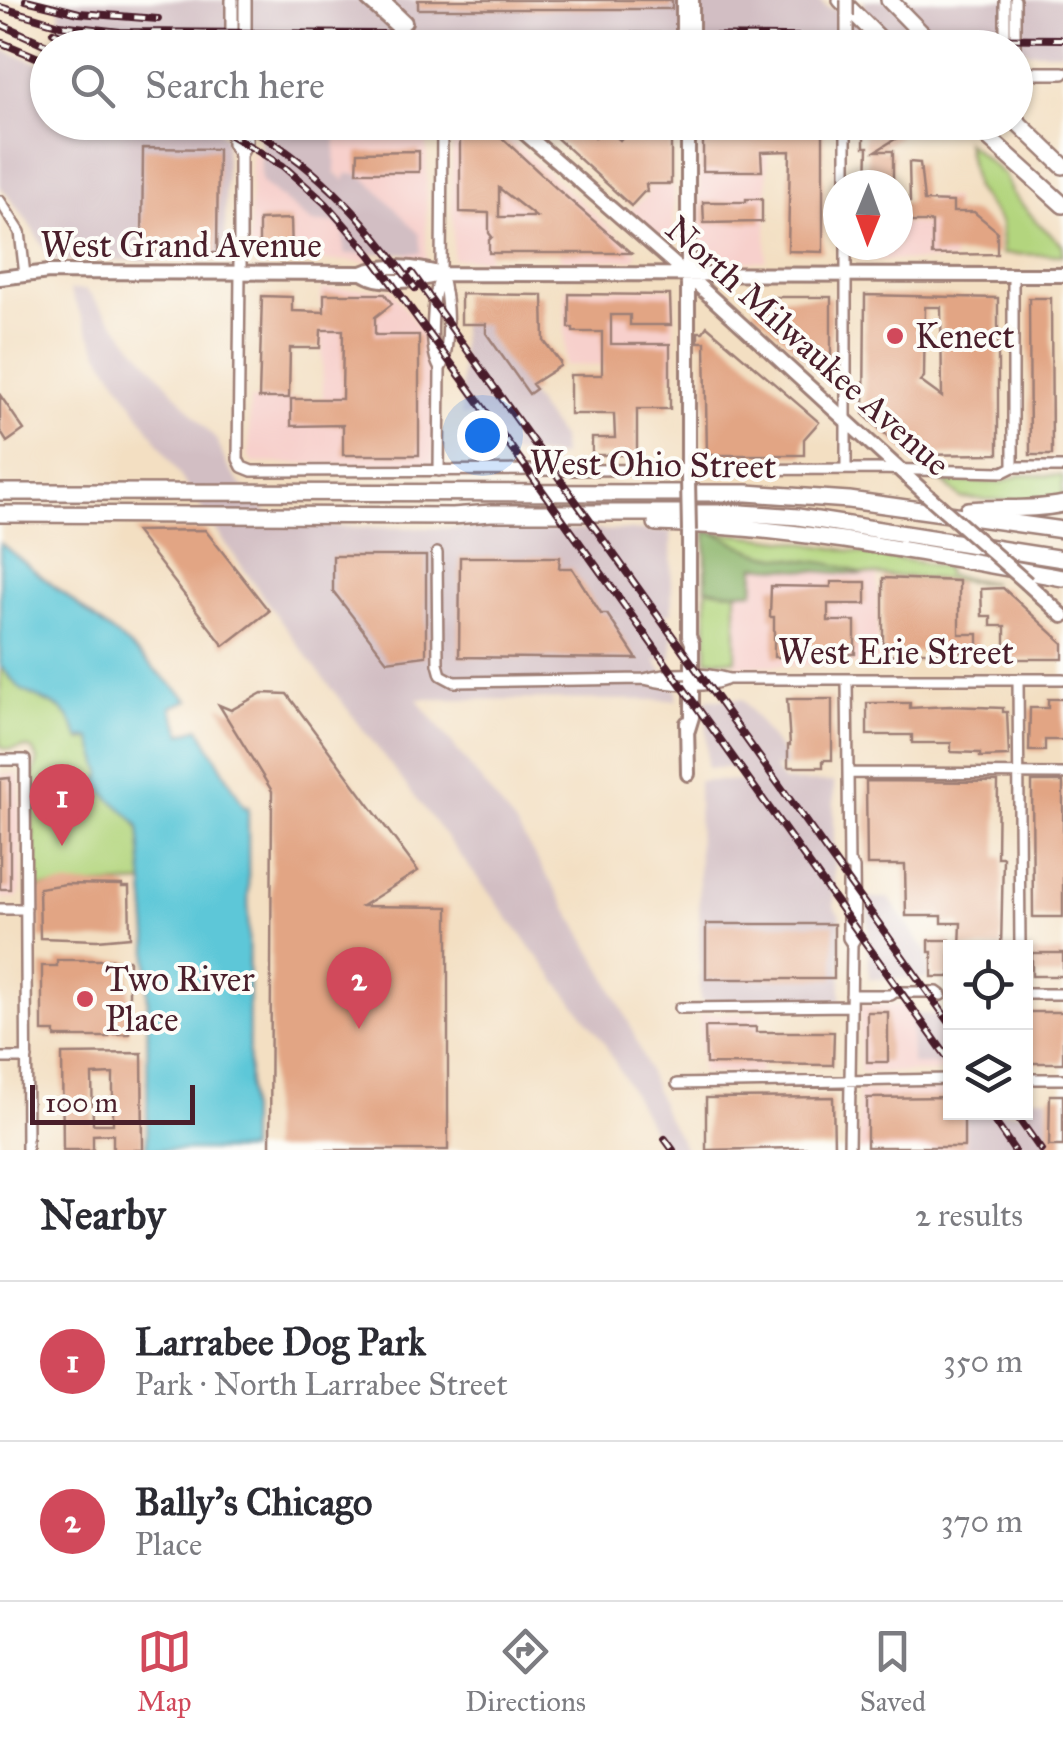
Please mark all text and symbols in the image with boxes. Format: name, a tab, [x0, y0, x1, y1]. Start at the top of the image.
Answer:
search box	[30, 30, 1033, 140]
icon: search	[65, 58, 120, 113]
text: Search here	[145, 62, 325, 108]
north arrow	[823, 170, 913, 260]
street label: North Milwaukee Avenue	[656, 207, 959, 486]
street label: West Grand Avenue	[40, 224, 322, 267]
place label: Kenect	[915, 315, 1015, 358]
marker: Kenect	[884, 325, 906, 347]
your location	[457, 410, 508, 461]
street label: West Ohio Street	[529, 441, 777, 488]
street label: West Erie Street	[778, 631, 1014, 674]
pin: 1	[30, 764, 94, 846]
map controls	[943, 940, 1033, 1120]
button: locate	[943, 940, 1033, 1030]
pin: 2	[326, 946, 392, 1029]
place label: Two River Place	[105, 958, 255, 1041]
marker: Two River Place	[74, 988, 96, 1010]
button: layers	[943, 1030, 1033, 1120]
scale bar	[30, 1080, 195, 1124]
text: 100 m	[45, 1085, 118, 1120]
text: Nearby	[40, 1189, 165, 1241]
text: 2 results	[915, 1196, 1023, 1235]
text: Larrabee Dog Park	[135, 1319, 426, 1365]
text: 1	[66, 1342, 79, 1381]
text: 350 m	[943, 1342, 1023, 1381]
text: Park · North Larrabee Street	[135, 1365, 508, 1404]
text: Bally's Chicago	[135, 1479, 372, 1525]
text: 2	[65, 1502, 80, 1541]
text: 370 m	[941, 1502, 1023, 1541]
text: Place	[135, 1525, 202, 1564]
tab: Map	[137, 1624, 192, 1719]
tab: Directions	[465, 1624, 586, 1719]
tab: Saved	[860, 1624, 926, 1719]

